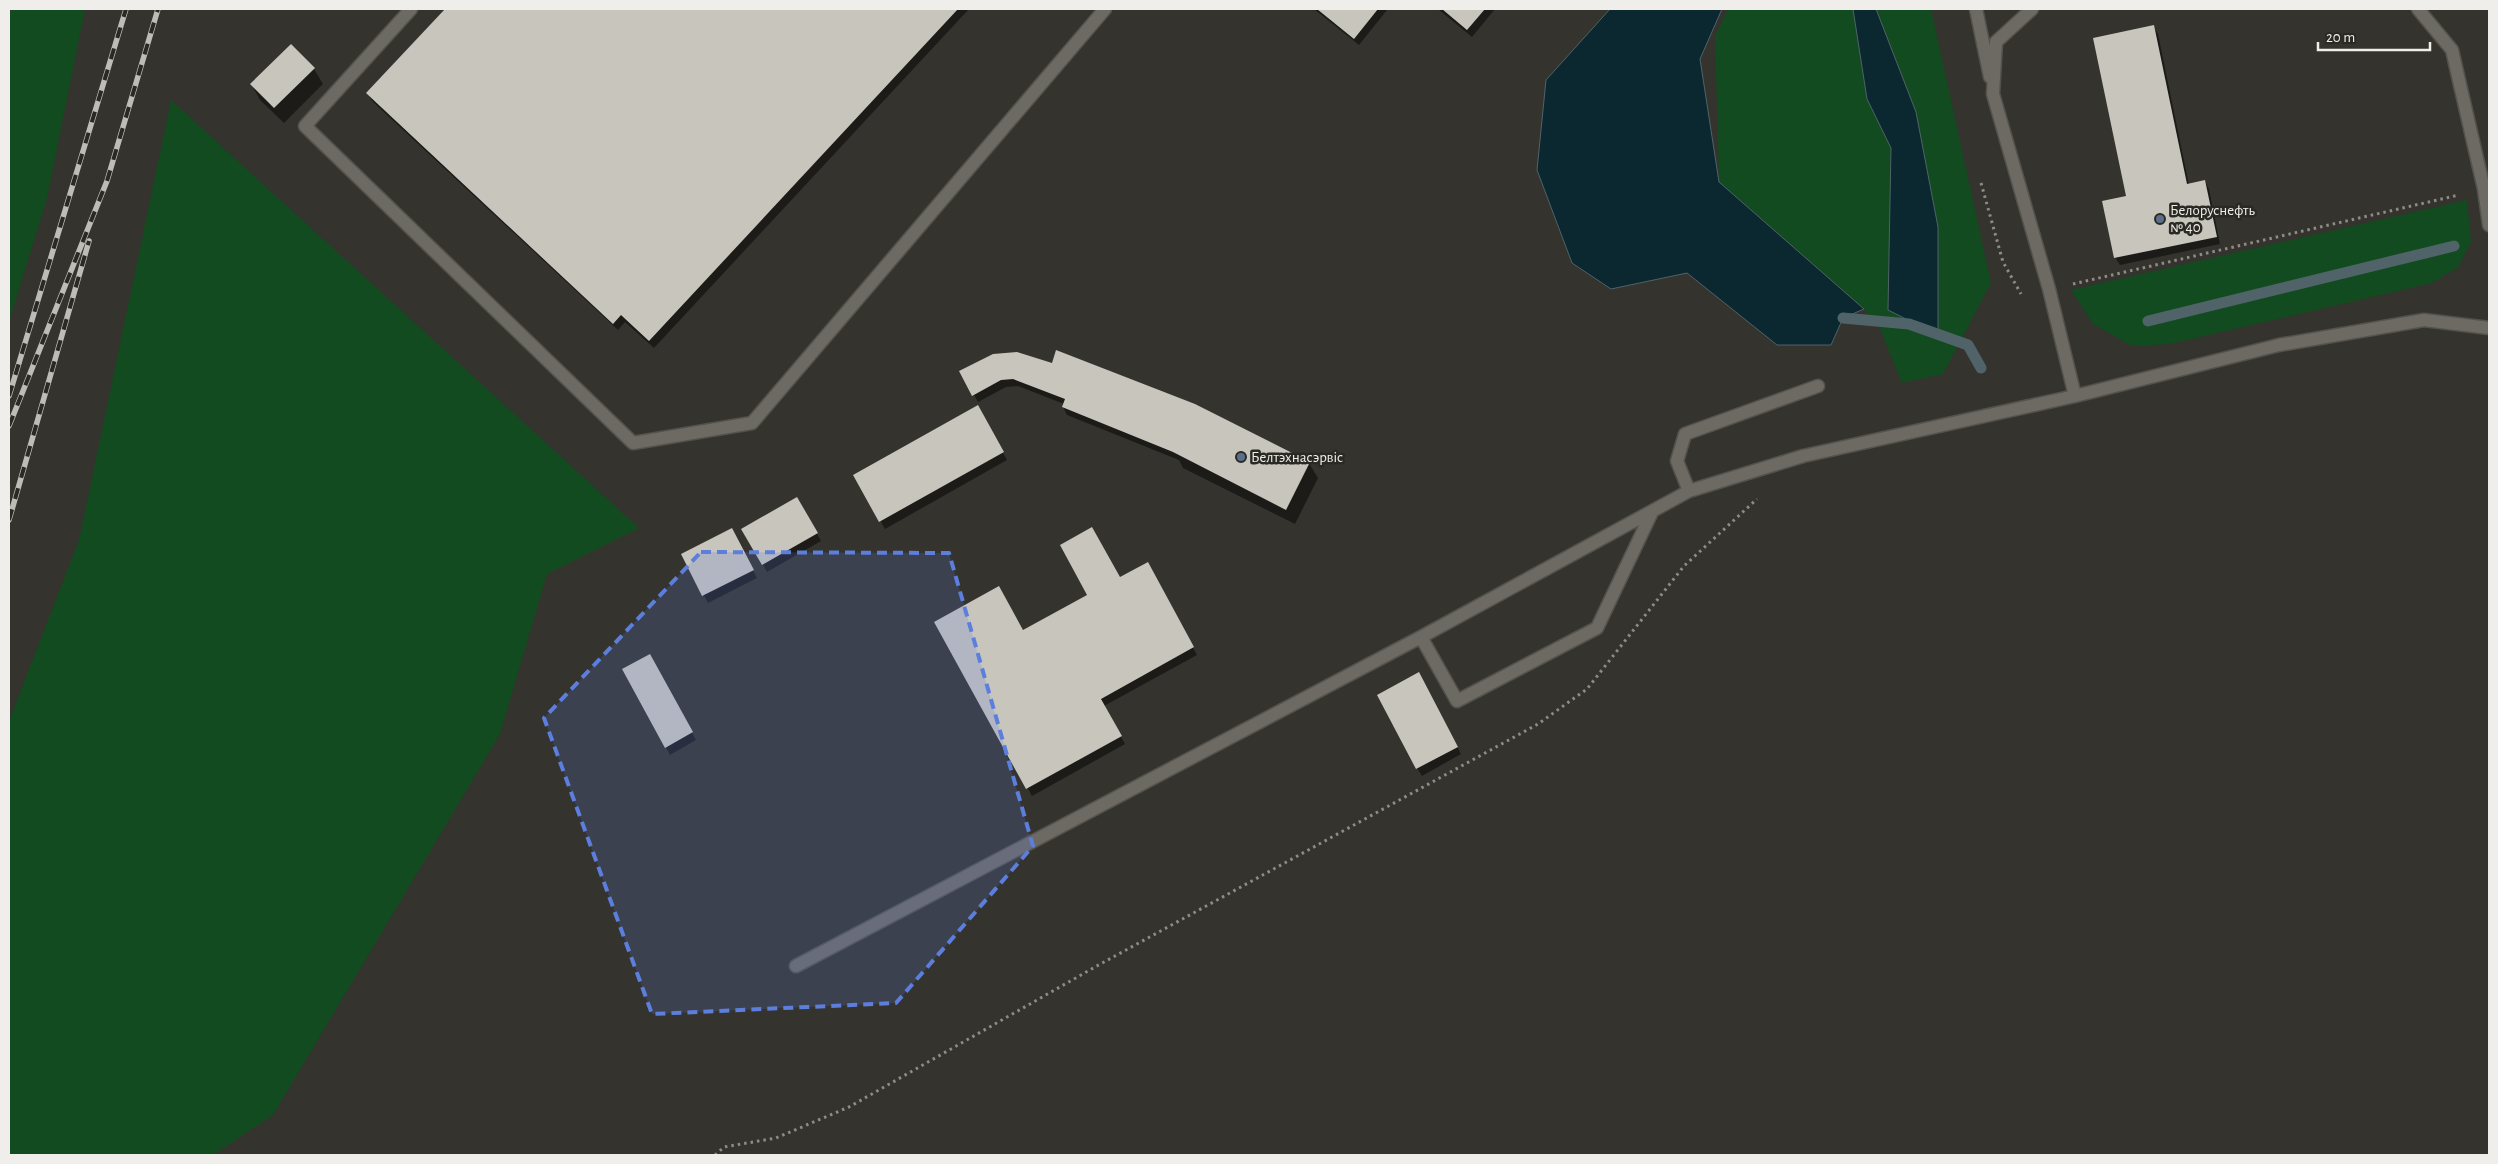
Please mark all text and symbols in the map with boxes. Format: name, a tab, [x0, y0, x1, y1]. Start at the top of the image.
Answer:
scale bar	[2318, 20, 2430, 52]
text: 20 m	[2326, 30, 2355, 45]
place label: Белоруснефть № 40	[2170, 203, 2255, 235]
marker: Белоруснефть № 40	[2154, 213, 2166, 225]
place label: Белтэхнасэрвіс	[1251, 450, 1343, 465]
marker: Белтэхнасэрвіс	[1235, 451, 1247, 463]

